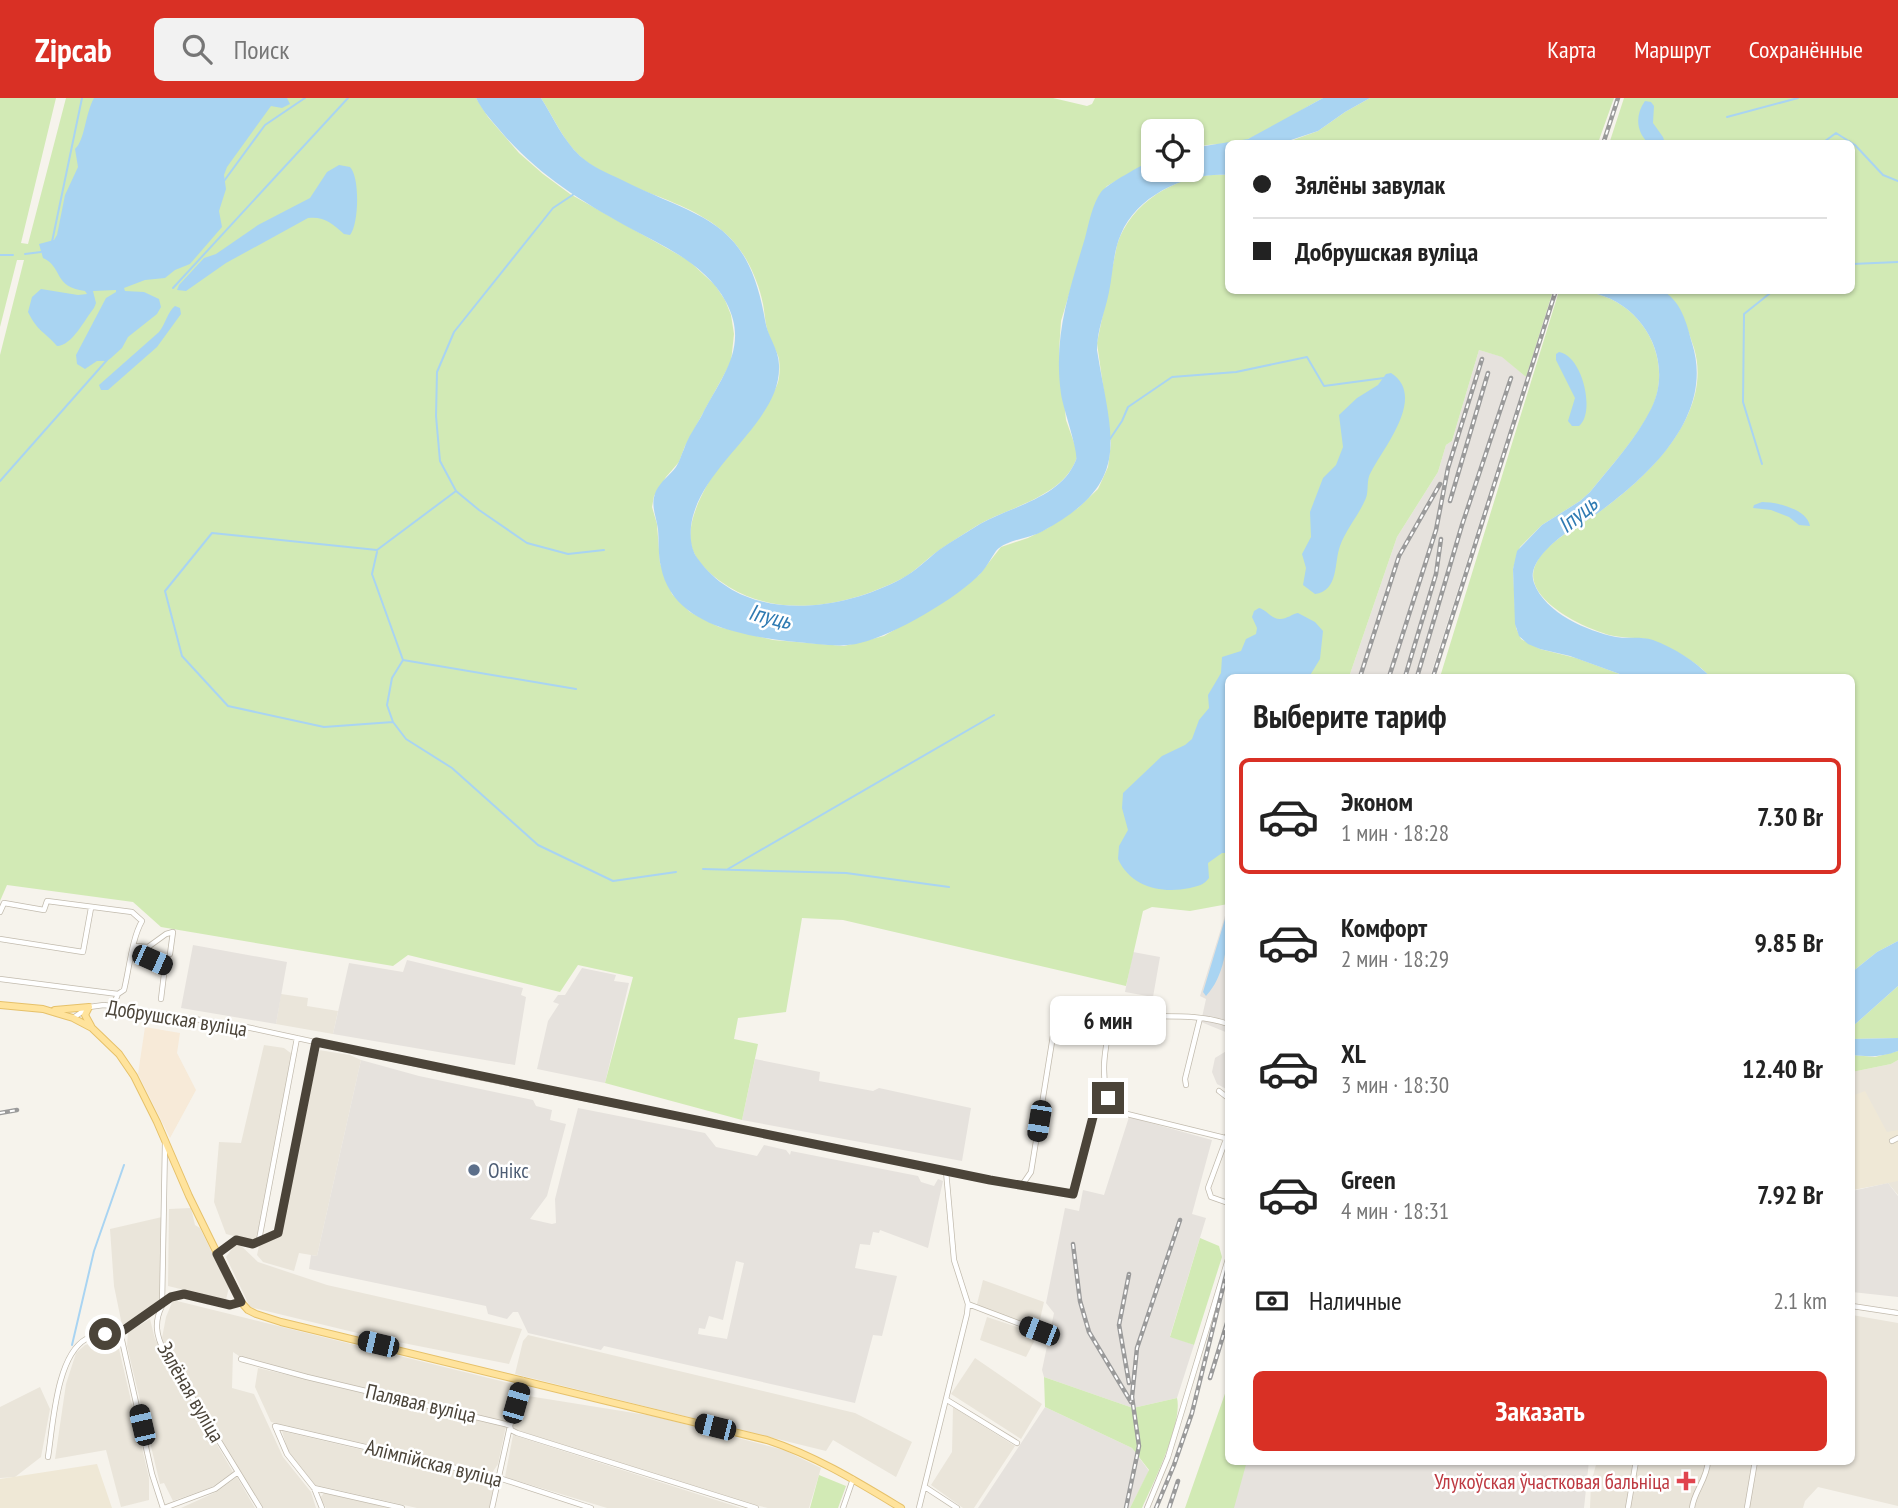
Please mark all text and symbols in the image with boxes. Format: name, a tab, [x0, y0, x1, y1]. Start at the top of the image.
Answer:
search box	[154, 18, 644, 81]
text: Zipcab	[35, 28, 112, 71]
icon: search	[178, 30, 216, 68]
text: Поиск	[234, 33, 289, 66]
text: Карта	[1547, 34, 1596, 65]
text: Маршрут	[1634, 34, 1711, 65]
text: Сохранённые	[1749, 34, 1863, 65]
map controls	[1141, 119, 1204, 182]
button: locate	[1141, 119, 1204, 182]
text: Зялёны завулак	[1295, 168, 1445, 201]
text: Добрушская вуліца	[1295, 235, 1478, 268]
water label: Іпуць	[1551, 488, 1604, 539]
water label: Іпуць	[746, 597, 796, 636]
text: Выберите тариф	[1253, 695, 1447, 737]
icon: car	[1257, 785, 1320, 848]
text: Эконом	[1341, 785, 1413, 818]
text: 7.30 Br	[1757, 800, 1823, 833]
text: 1 мин · 18:28	[1341, 818, 1449, 847]
icon: car	[1257, 911, 1320, 974]
text: Комфорт	[1341, 911, 1427, 944]
text: 9.85 Br	[1755, 926, 1823, 959]
car	[129, 942, 176, 978]
text: 2 мин · 18:29	[1341, 944, 1449, 973]
street label: Добрушская вуліца	[105, 994, 249, 1042]
callout: 6 мин	[1050, 996, 1166, 1046]
text: 6 мин	[1083, 1006, 1133, 1035]
icon: car	[1257, 1037, 1320, 1100]
text: XL	[1341, 1037, 1366, 1070]
text: 12.40 Br	[1742, 1052, 1823, 1085]
text: 3 мин · 18:30	[1341, 1070, 1449, 1099]
route end	[1092, 1082, 1124, 1114]
car	[1026, 1099, 1053, 1143]
place label: Онікс	[488, 1157, 529, 1184]
marker: Онікс	[466, 1162, 482, 1178]
icon: car	[1257, 1163, 1320, 1226]
text: Green	[1341, 1163, 1396, 1196]
text: 7.92 Br	[1757, 1178, 1823, 1211]
text: 4 мин · 18:31	[1341, 1196, 1449, 1225]
icon: cash	[1253, 1282, 1291, 1320]
text: Наличные	[1309, 1284, 1402, 1317]
text: 2.1 km	[1773, 1286, 1827, 1315]
car	[1016, 1314, 1063, 1348]
route start	[89, 1318, 121, 1350]
car	[356, 1329, 401, 1359]
street label: Зялёная вуліца	[151, 1337, 231, 1447]
button: Заказать	[1253, 1371, 1827, 1451]
street label: Палявая вуліца	[363, 1377, 479, 1429]
car	[501, 1380, 532, 1426]
car	[128, 1402, 157, 1448]
car	[693, 1412, 738, 1442]
street label: Алімпійская вуліца	[363, 1433, 505, 1493]
place label: Улукоўская ўчастковая бальніца	[1434, 1468, 1670, 1495]
marker: Улукоўская ўчастковая бальніца	[1676, 1471, 1696, 1491]

